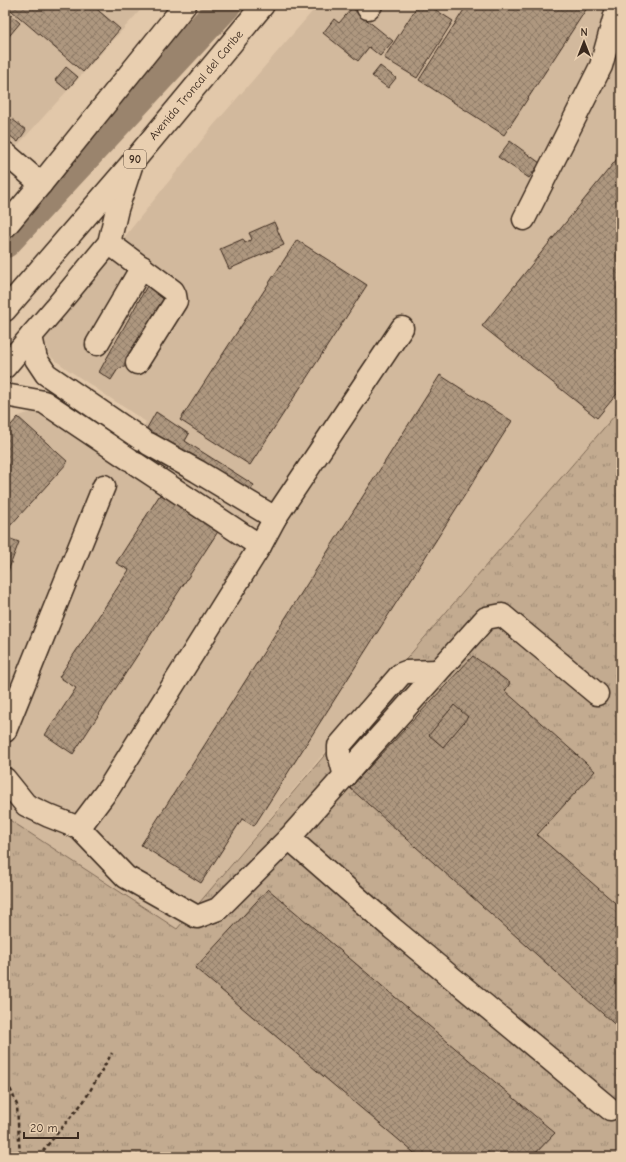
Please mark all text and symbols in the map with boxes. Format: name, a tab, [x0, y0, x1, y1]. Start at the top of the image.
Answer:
north arrow	[564, 22, 604, 62]
text: N	[580, 26, 588, 39]
street label: Avenida Troncal del Caribe	[146, 27, 246, 143]
road number: 90	[124, 150, 146, 168]
scale bar	[24, 1114, 78, 1140]
text: 20 m	[30, 1121, 58, 1135]

